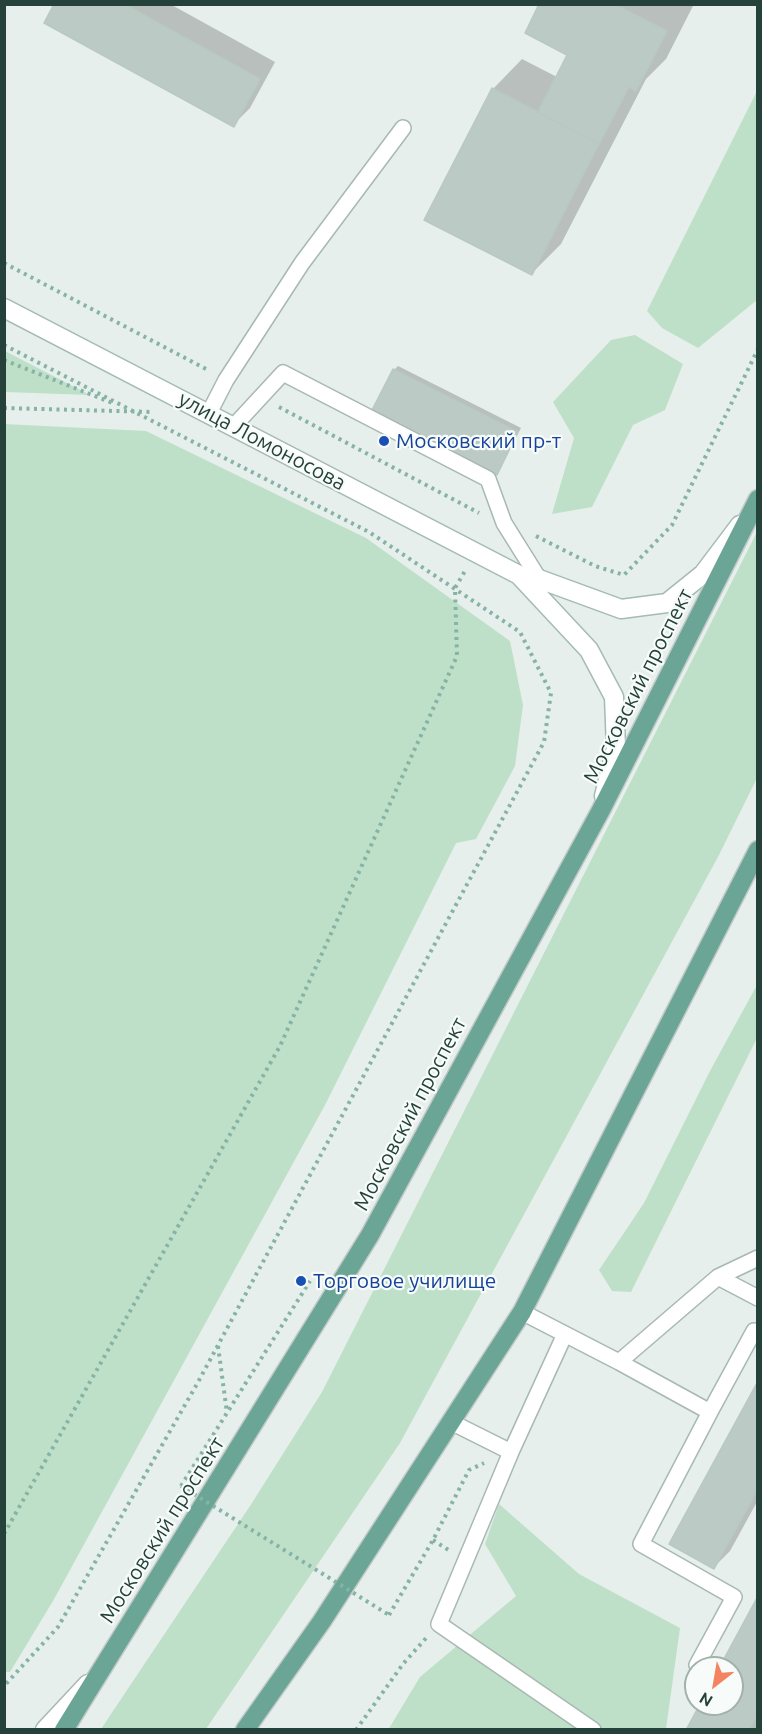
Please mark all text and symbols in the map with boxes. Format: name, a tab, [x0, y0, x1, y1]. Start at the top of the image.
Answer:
street label: улица Ломоносова	[174, 386, 350, 496]
place label: Московский пр-т	[396, 428, 561, 454]
marker: Московский пр-т	[377, 434, 391, 448]
street label: Московский проспект	[578, 584, 698, 788]
street label: Московский проспект	[348, 1013, 472, 1215]
place label: Торговое училище	[313, 1268, 496, 1294]
marker: Торговое училище	[294, 1274, 308, 1288]
street label: Московский проспект	[94, 1432, 230, 1628]
north arrow	[684, 1656, 744, 1716]
text: N	[696, 1689, 716, 1711]

